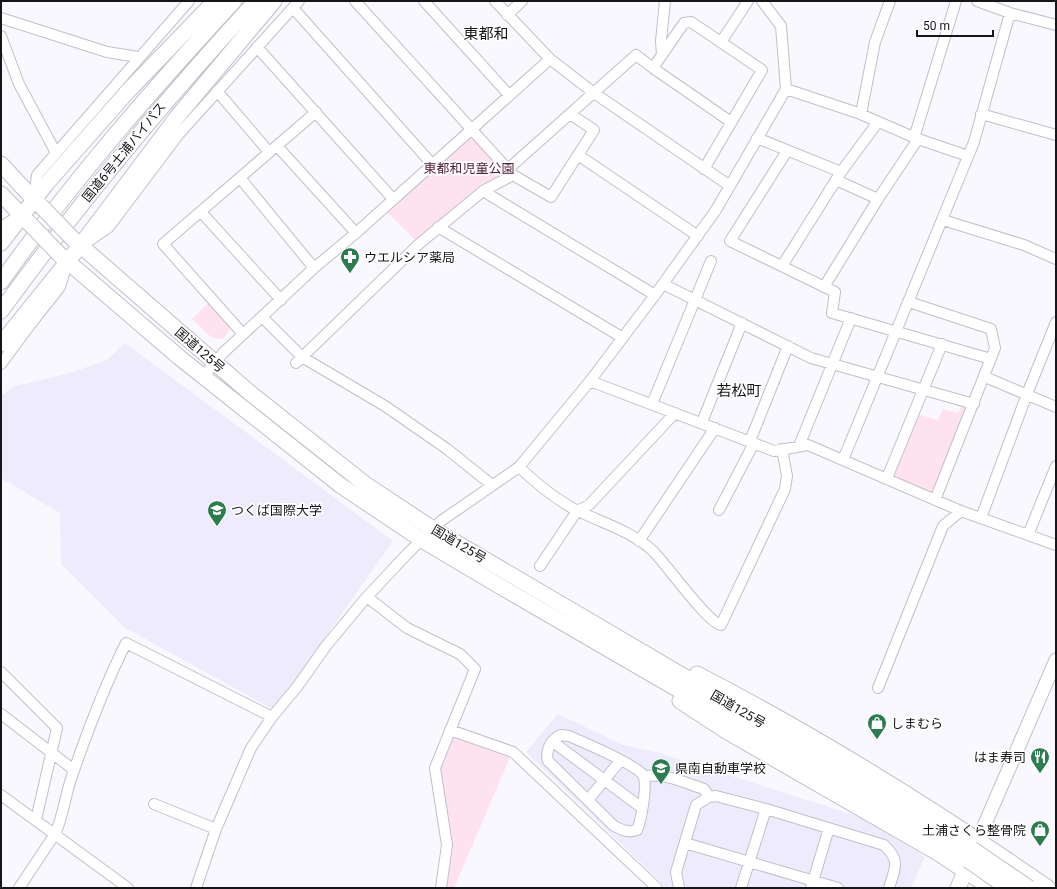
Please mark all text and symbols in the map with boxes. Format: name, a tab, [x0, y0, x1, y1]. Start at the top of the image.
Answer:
scale bar	[917, 12, 993, 38]
text: 50 m	[923, 19, 950, 33]
district label: 東都和	[463, 25, 509, 43]
street label: 国道6号土浦バイパス	[79, 99, 169, 205]
park label: 東都和児童公園	[423, 161, 515, 176]
pharmacy icon: ウエルシア薬局	[339, 246, 361, 274]
place label: ウエルシア薬局	[364, 250, 455, 265]
street label: 国道125号	[172, 324, 228, 376]
district label: 若松町	[716, 382, 762, 400]
school or university icon: つくば国際大学	[206, 499, 228, 527]
place label: つくば国際大学	[231, 503, 322, 518]
street label: 国道125号	[429, 522, 489, 566]
street label: 国道125号	[708, 687, 768, 731]
shop icon: しまむら	[866, 712, 888, 740]
place label: しまむら	[891, 716, 943, 731]
restaurant icon: はま寿司	[1029, 746, 1051, 774]
place label: はま寿司	[974, 750, 1026, 765]
school or university icon: 県南自動車学校	[650, 757, 672, 785]
place label: 県南自動車学校	[675, 761, 766, 776]
shop icon: 土浦さくら整骨院	[1029, 819, 1051, 847]
place label: 土浦さくら整骨院	[922, 823, 1026, 838]

